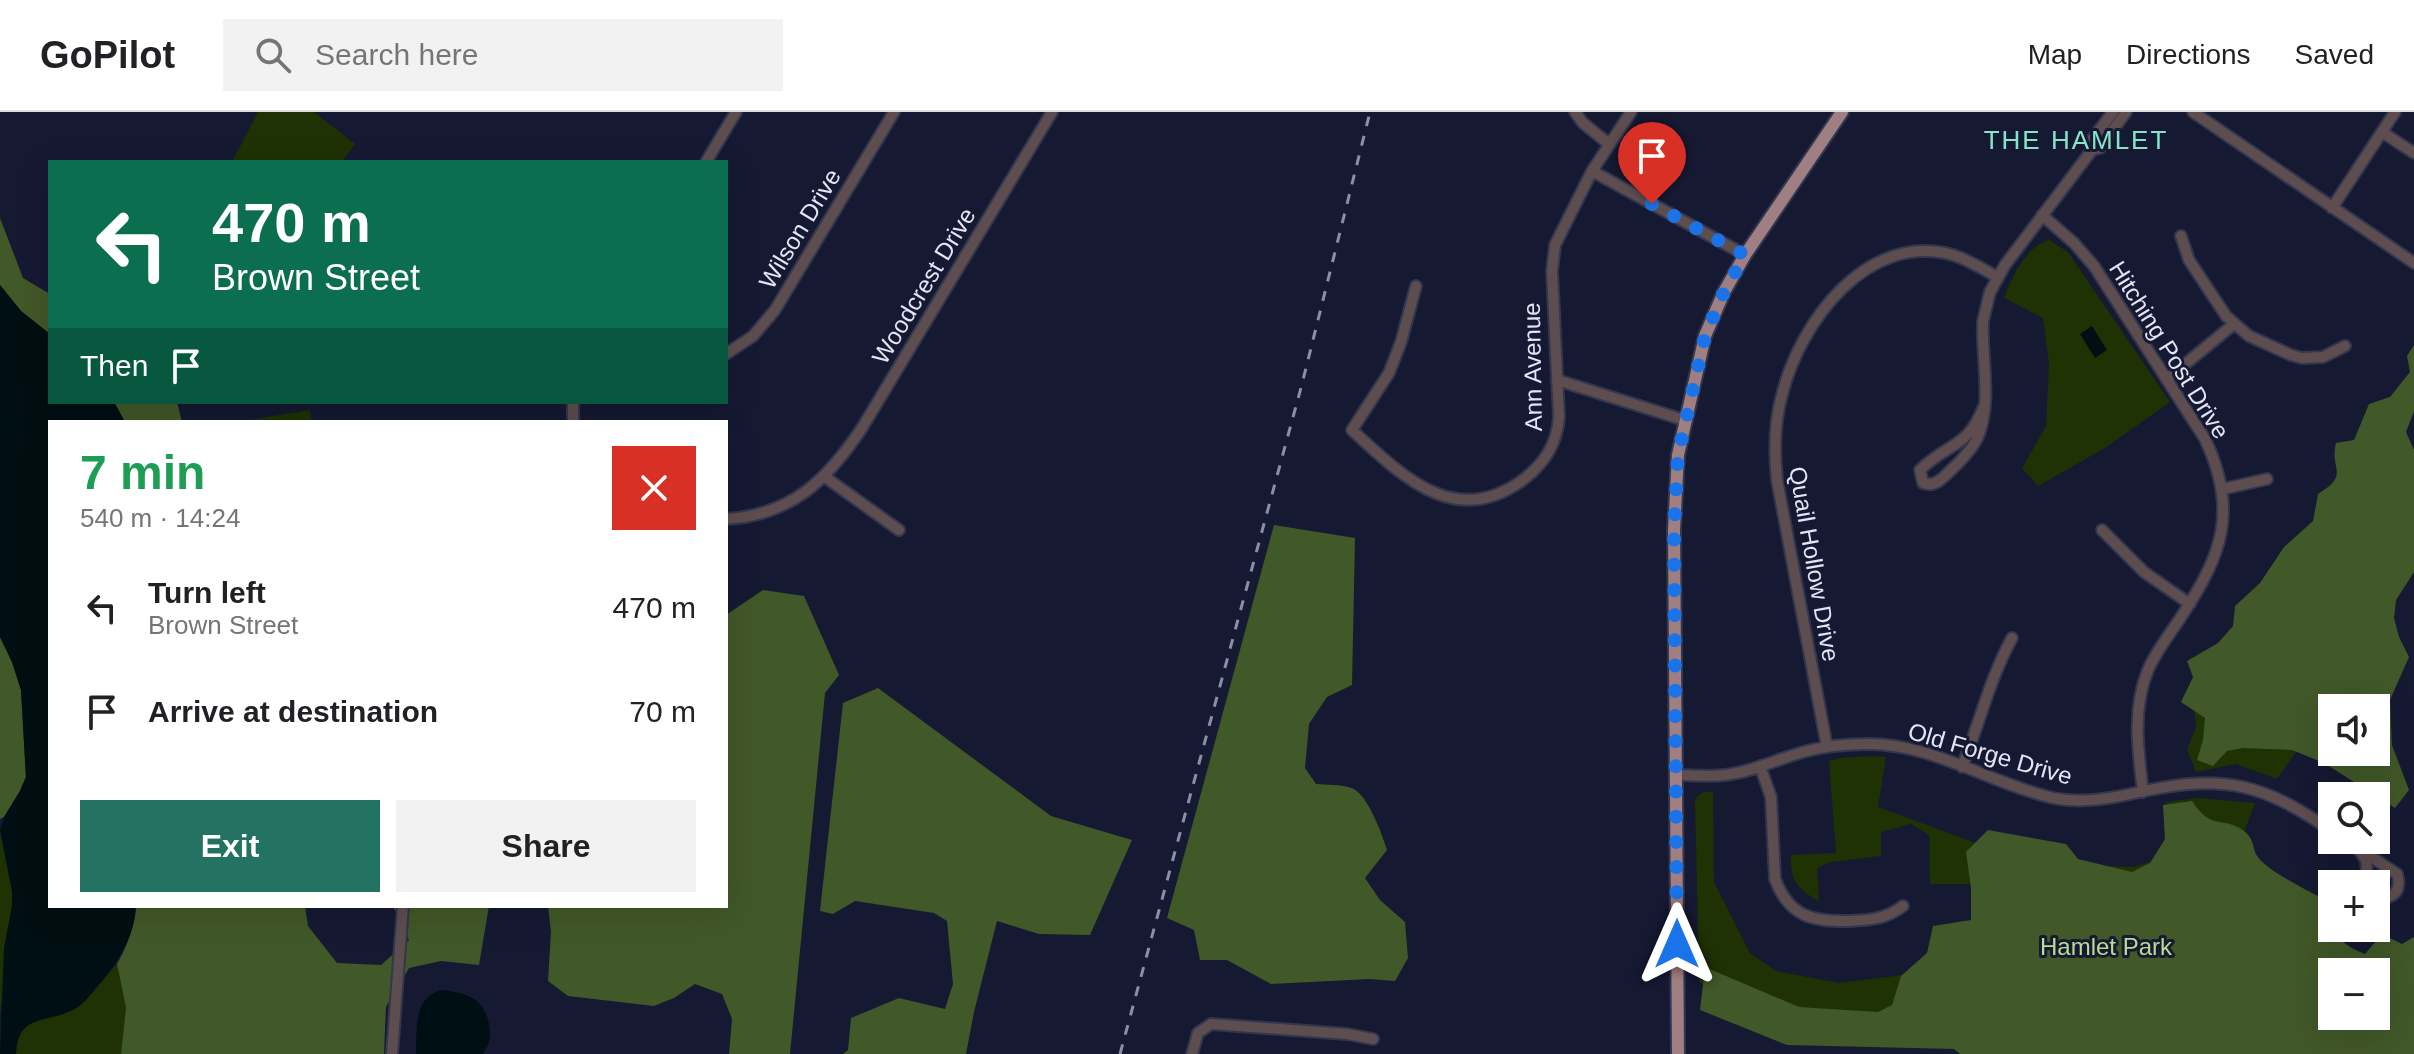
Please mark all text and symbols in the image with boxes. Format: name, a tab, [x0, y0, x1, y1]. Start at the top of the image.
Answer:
search box	[223, 19, 783, 91]
icon: search	[251, 33, 295, 77]
text: GoPilot	[40, 34, 175, 76]
text: Search here	[315, 38, 479, 71]
text: Map	[2028, 39, 2082, 70]
text: Directions	[2126, 39, 2251, 70]
text: Saved	[2295, 39, 2374, 70]
pin	[1618, 122, 1686, 204]
district label: THE HAMLET	[1984, 125, 2168, 155]
icon: arrive	[1630, 134, 1674, 178]
street label: Wilson Drive	[753, 164, 846, 293]
text: 470 m	[212, 191, 371, 254]
icon: left	[80, 192, 184, 296]
street label: Woodcrest Drive	[866, 203, 981, 369]
street label: Hitching Post Drive	[2104, 256, 2235, 443]
text: Brown Street	[212, 257, 420, 298]
street label: Ann Avenue	[1518, 302, 1547, 432]
icon: arrive	[164, 344, 208, 388]
text: Then	[80, 349, 148, 382]
text: 7 min	[80, 446, 205, 499]
button: close	[612, 446, 696, 530]
street label: Quail Hollow Drive	[1784, 464, 1845, 663]
text: 540 m · 14:24	[80, 503, 240, 533]
text: Turn left	[148, 576, 266, 609]
icon: left	[80, 586, 124, 630]
text: 470 m	[613, 591, 696, 624]
text: Brown Street	[148, 610, 298, 640]
icon: arrive	[80, 690, 124, 734]
map controls	[2318, 694, 2390, 1030]
button: sound	[2318, 694, 2390, 766]
text: Arrive at destination	[148, 695, 438, 728]
text: 70 m	[629, 695, 696, 728]
street label: Old Forge Drive	[1905, 717, 2075, 790]
button: search	[2318, 782, 2390, 854]
button: Exit	[80, 800, 380, 892]
button: Share	[396, 800, 696, 892]
button: +	[2318, 870, 2390, 942]
position arrow	[1635, 902, 1719, 986]
park label: Hamlet Park	[2040, 933, 2173, 960]
button: −	[2318, 958, 2390, 1030]

